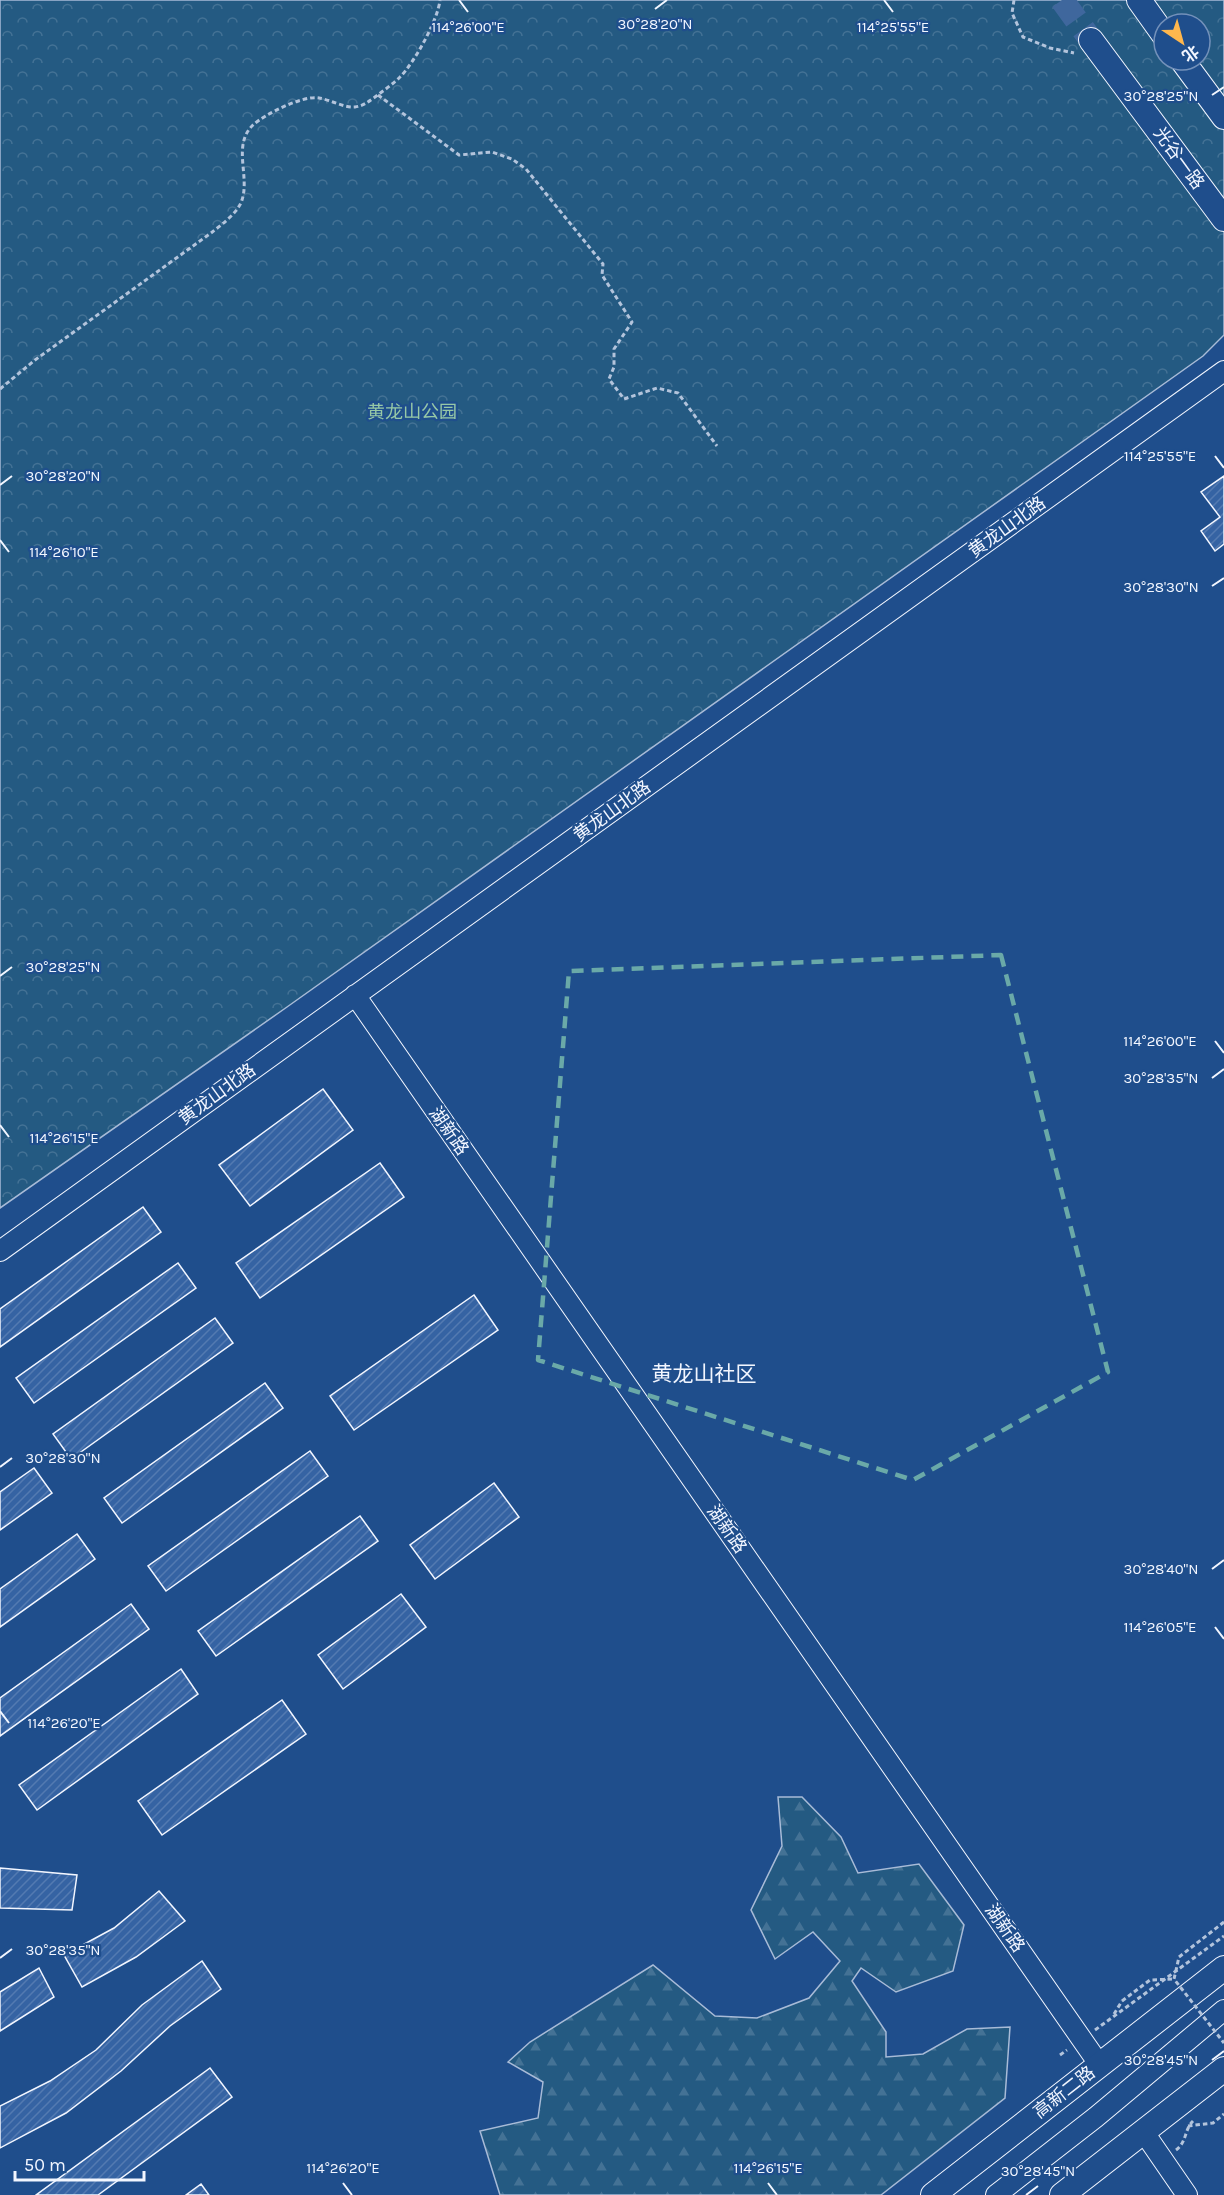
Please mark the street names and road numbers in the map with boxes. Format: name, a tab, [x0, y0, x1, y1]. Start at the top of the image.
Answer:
street label: 光谷一路	[1149, 122, 1209, 194]
street label: 黄龙山北路	[964, 492, 1050, 562]
street label: 黄龙山北路	[569, 776, 655, 846]
street label: 黄龙山北路	[174, 1059, 260, 1129]
street label: 湖新路	[425, 1103, 473, 1159]
street label: 湖新路	[703, 1501, 751, 1557]
street label: 湖新路	[981, 1900, 1029, 1956]
street label: 高新二路	[1029, 2061, 1099, 2123]

